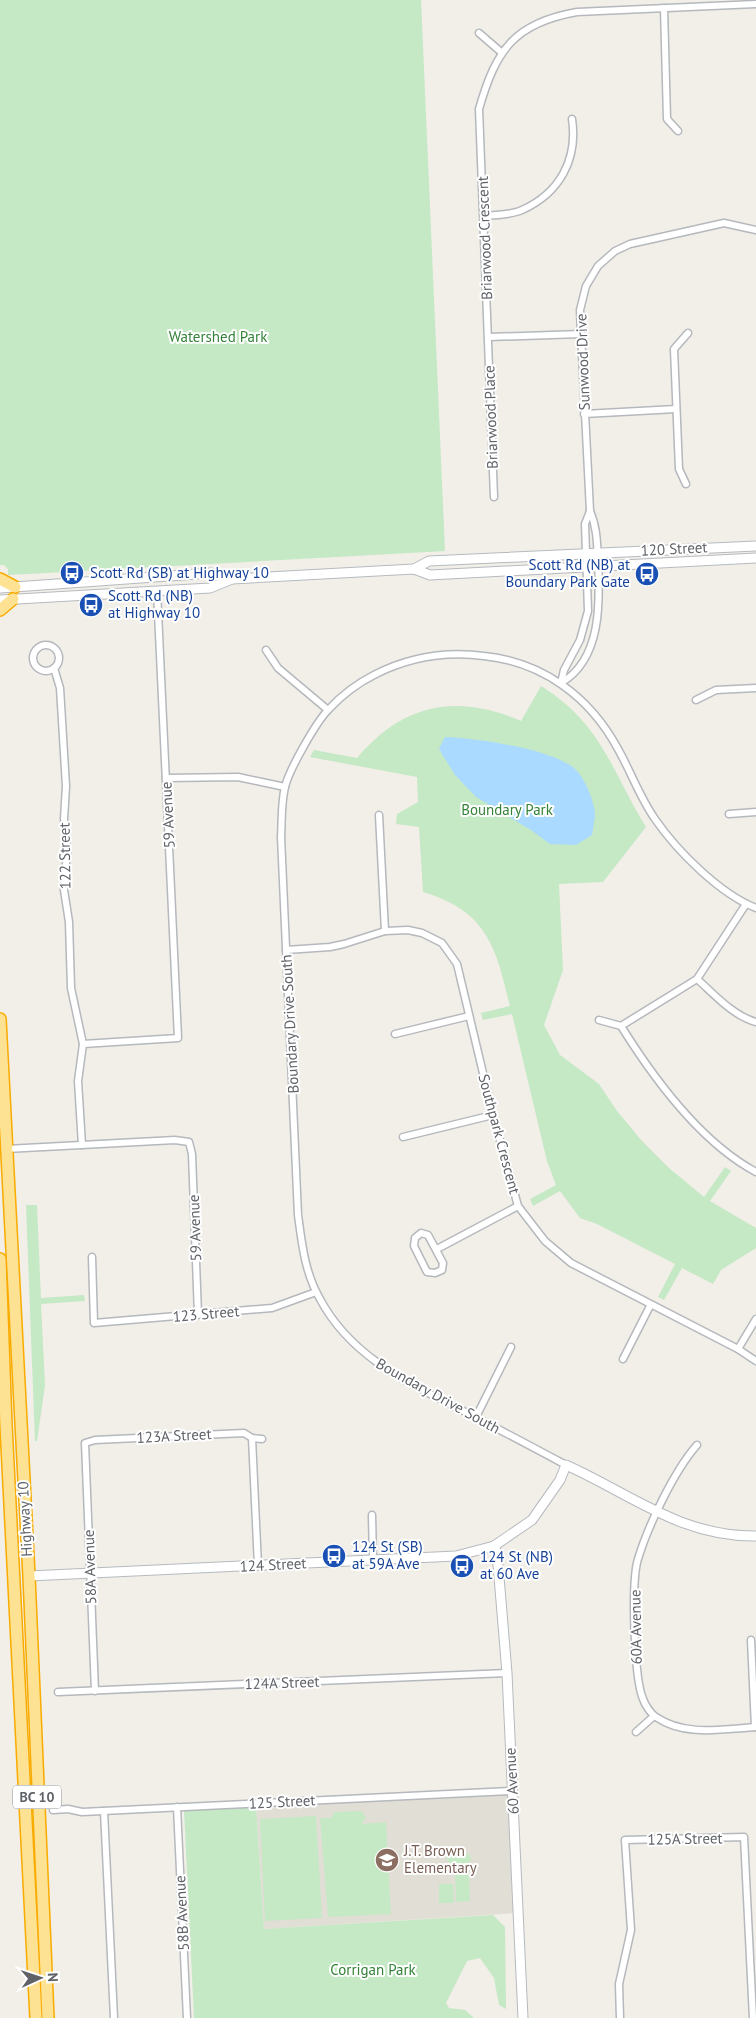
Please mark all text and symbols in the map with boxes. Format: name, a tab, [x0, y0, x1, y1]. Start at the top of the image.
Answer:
street label: Briarwood Crescent	[473, 176, 496, 300]
street label: Sunwood Drive	[571, 313, 594, 411]
park label: Watershed Park	[169, 327, 268, 346]
street label: Briarwood Place	[479, 365, 502, 469]
street label: 120 Street	[640, 537, 708, 560]
place label: Scott Rd (NB) at Boundary Park Gate	[506, 555, 630, 591]
bus stop icon: Scott Rd (SB) at Highway 10	[59, 560, 85, 586]
bus stop icon: Scott Rd (NB) at Boundary Park Gate	[634, 561, 660, 587]
place label: Scott Rd (SB) at Highway 10	[90, 563, 269, 582]
place label: Scott Rd (NB) at Highway 10	[108, 586, 200, 622]
bus stop icon: Scott Rd (NB) at Highway 10	[78, 592, 104, 618]
street label: 59 Avenue	[156, 781, 179, 849]
park label: Boundary Park	[461, 800, 554, 819]
street label: 122 Street	[54, 822, 75, 890]
street label: Boundary Drive South	[276, 954, 303, 1094]
street label: Southpark Crescent	[474, 1072, 525, 1196]
street label: 59 Avenue	[184, 1194, 205, 1262]
street label: 123 Street	[172, 1301, 240, 1326]
street label: Boundary Drive South	[373, 1354, 504, 1438]
street label: 123A Street	[136, 1424, 212, 1447]
street label: Highway 10	[13, 1481, 36, 1557]
street label: 58A Avenue	[79, 1529, 100, 1605]
place label: 124 St (SB) at 59A Ave	[352, 1537, 423, 1573]
bus stop icon: 124 St (SB) at 59A Ave	[321, 1543, 347, 1569]
place label: 124 St (NB) at 60 Ave	[480, 1547, 553, 1583]
street label: 124 Street	[239, 1553, 307, 1576]
bus stop icon: 124 St (NB) at 60 Ave	[449, 1553, 475, 1579]
street label: 60A Avenue	[625, 1589, 646, 1665]
street label: 124A Street	[244, 1672, 320, 1693]
street label: 60 Avenue	[500, 1747, 523, 1815]
road number: BC 10	[13, 1785, 61, 1808]
street label: 125 Street	[248, 1790, 316, 1813]
street label: 125A Street	[647, 1828, 723, 1849]
place label: J.T. Brown Elementary	[403, 1841, 477, 1877]
school or university icon: J.T. Brown Elementary	[374, 1847, 400, 1873]
street label: 58B Avenue	[170, 1875, 193, 1951]
north arrow	[15, 1953, 65, 2003]
park label: Corrigan Park	[330, 1960, 417, 1979]
text: N	[44, 1972, 62, 1982]

